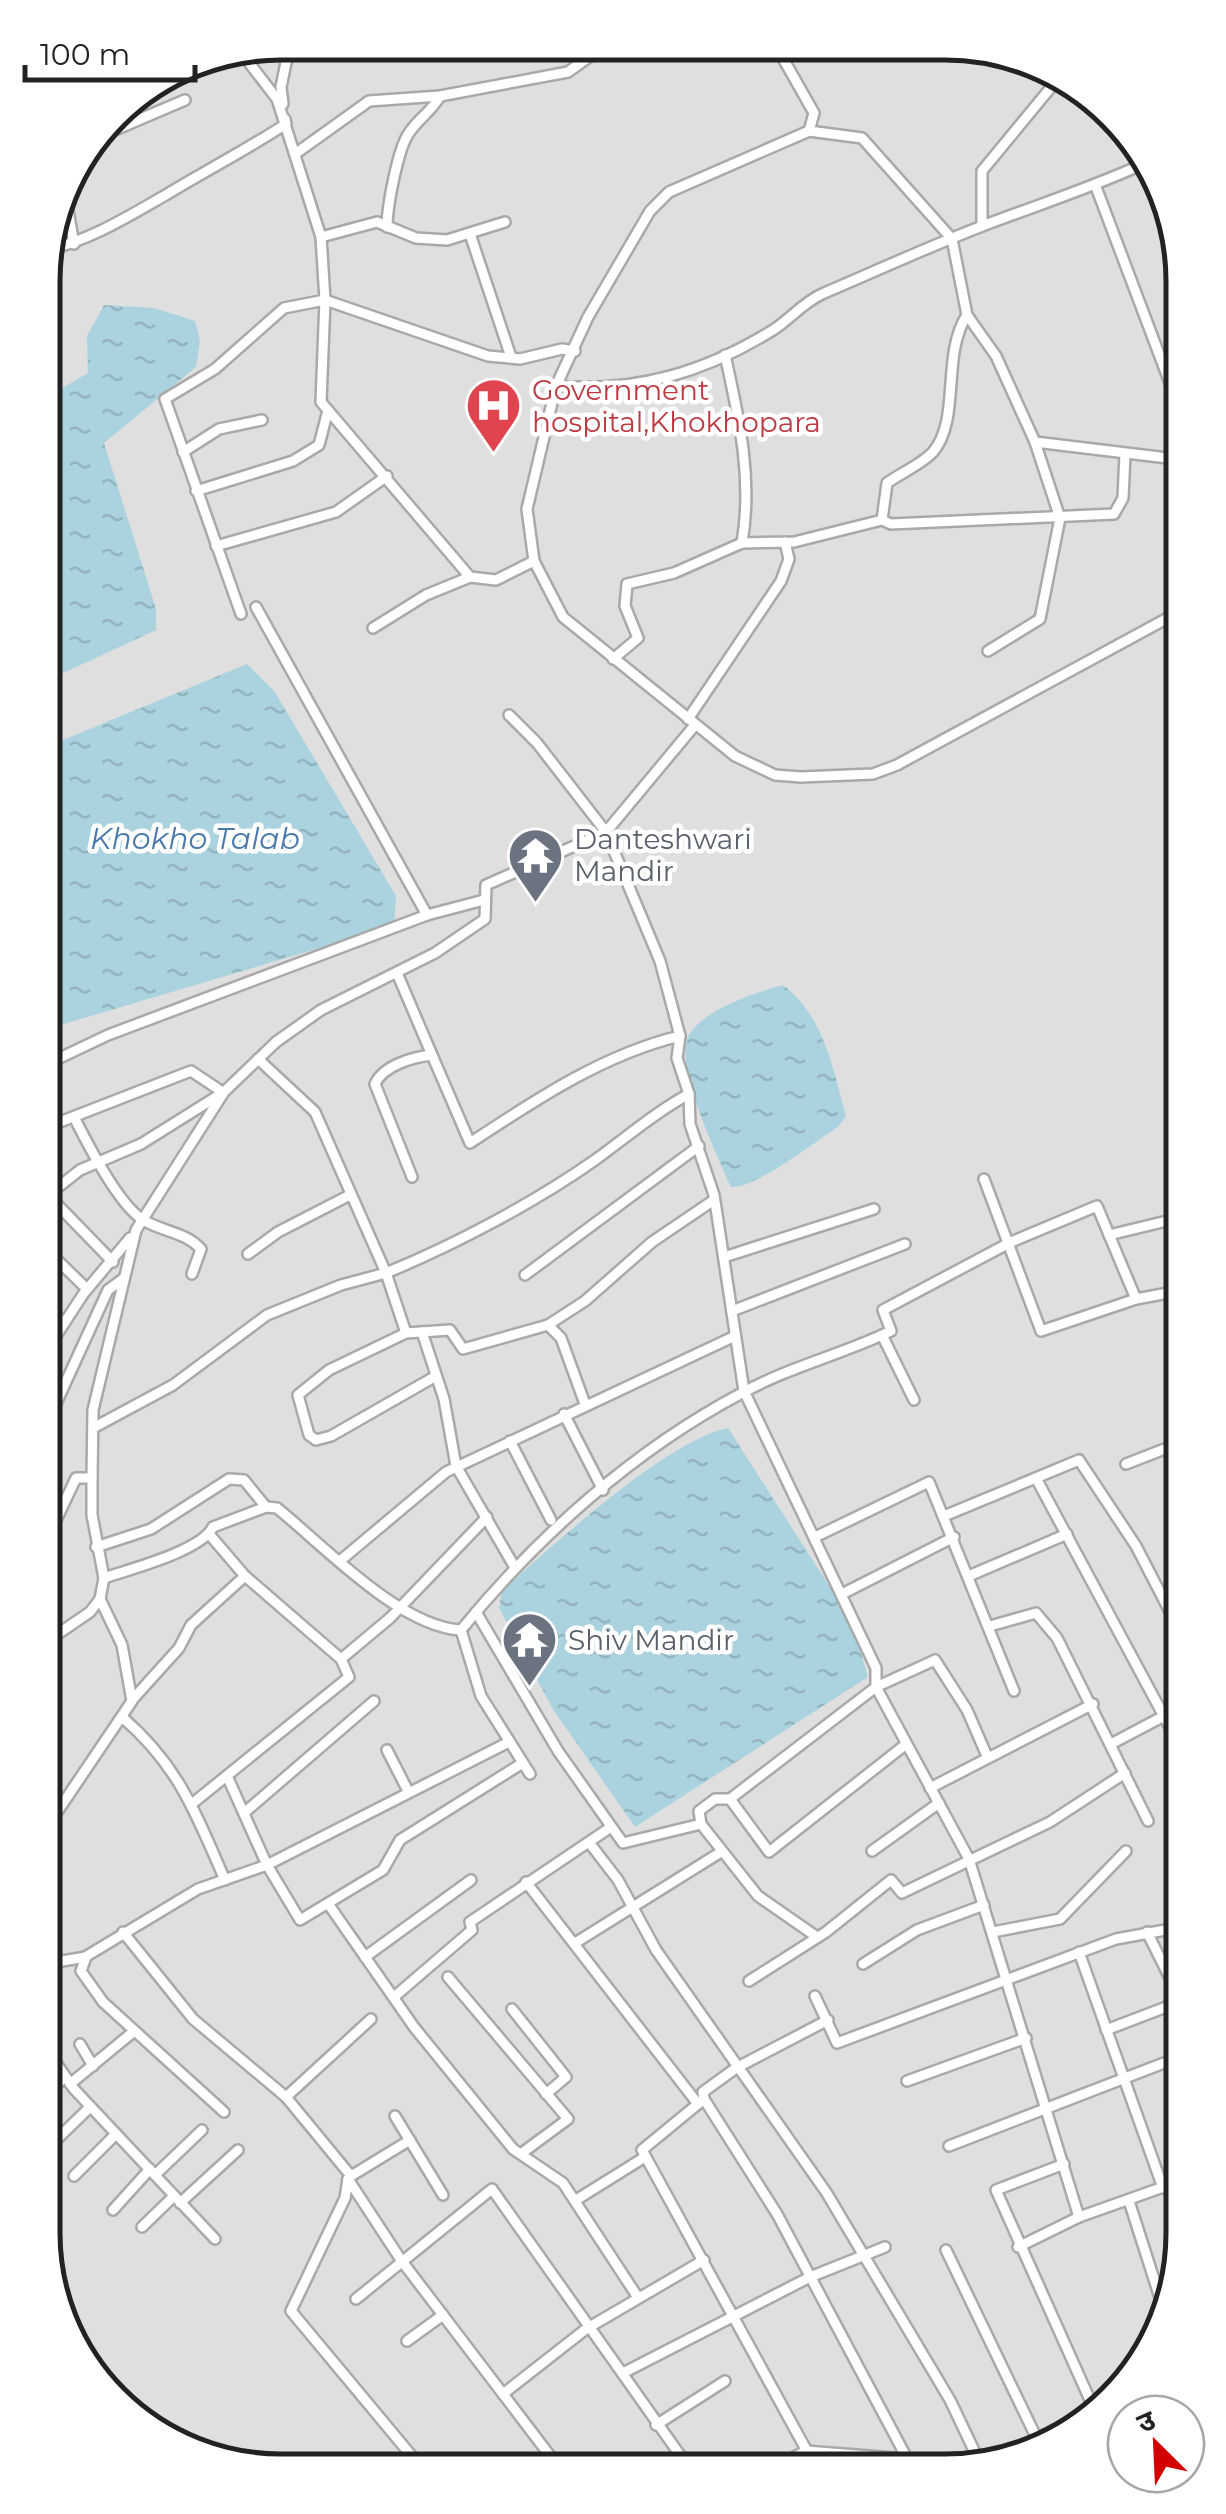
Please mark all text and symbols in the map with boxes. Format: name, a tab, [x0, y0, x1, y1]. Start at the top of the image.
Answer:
scale bar	[25, 20, 195, 82]
text: 100 m	[40, 36, 130, 73]
place label: Government hospital,Khokhopara	[532, 373, 821, 439]
hospital icon: Government hospital,Khokhopara	[463, 376, 523, 455]
water label: Khokho Talab	[90, 820, 300, 857]
place label: Danteshwari Mandir	[574, 822, 752, 888]
temple icon: Danteshwari Mandir	[505, 825, 565, 904]
temple icon: Shiv Mandir	[499, 1610, 559, 1689]
place label: Shiv Mandir	[568, 1623, 734, 1657]
north arrow	[1106, 2394, 1206, 2494]
text: उ	[1131, 2402, 1161, 2440]

